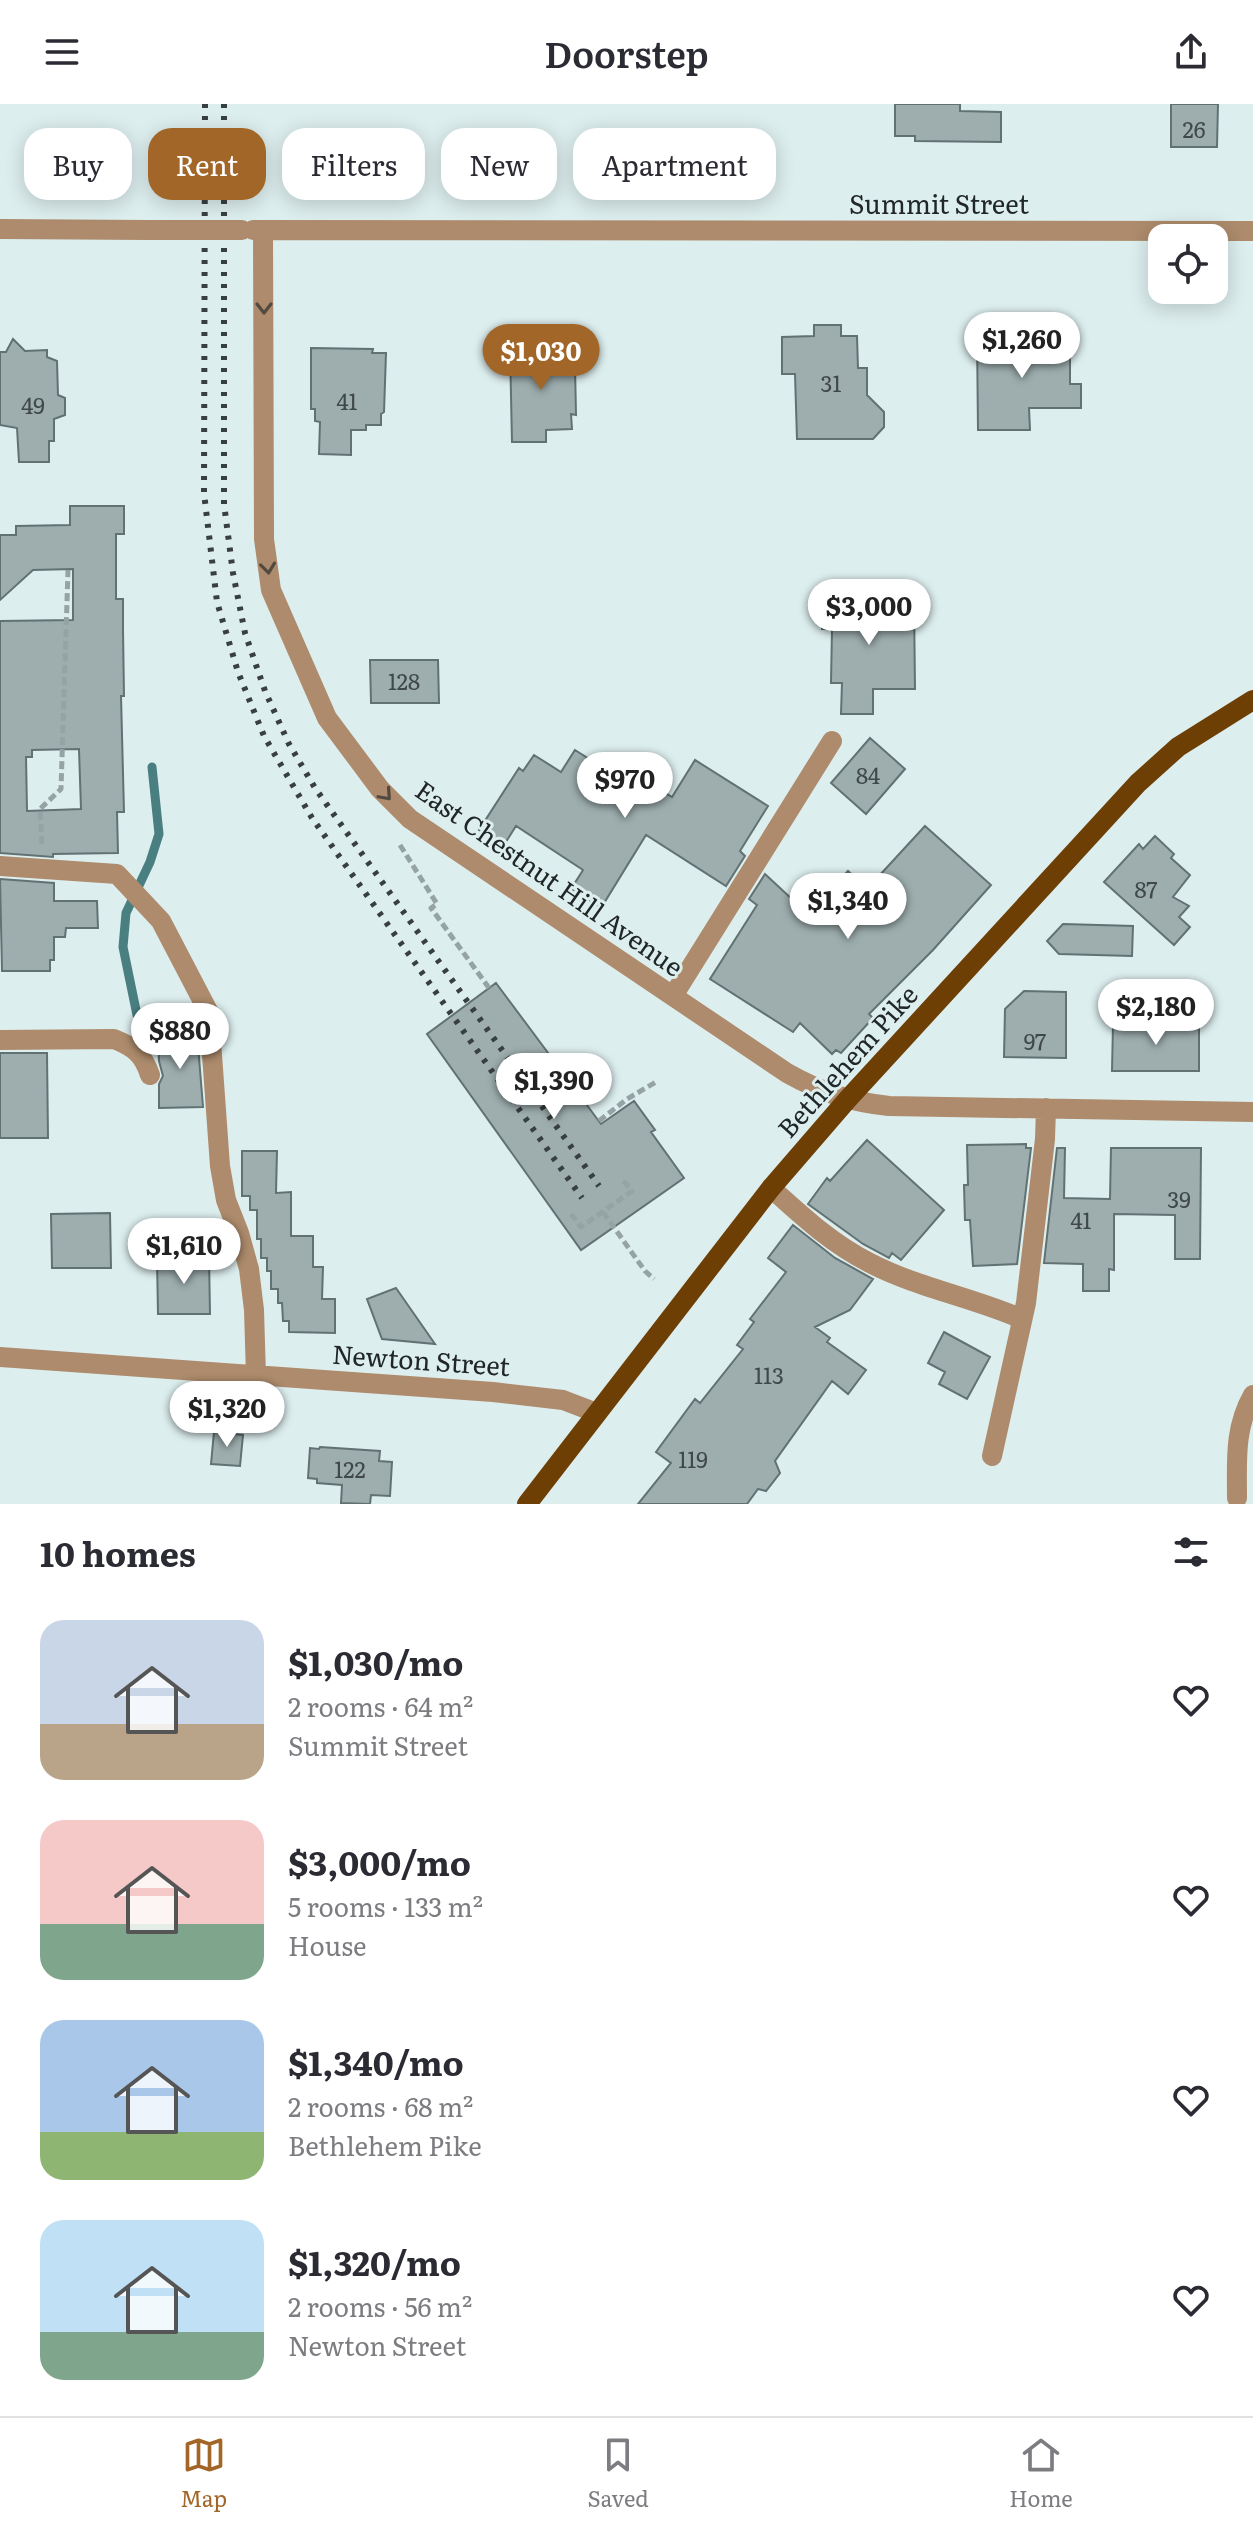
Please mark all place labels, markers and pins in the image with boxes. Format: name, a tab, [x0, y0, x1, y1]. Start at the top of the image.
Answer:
pin: $1,260	[957, 312, 1087, 380]
pin: $1,030	[476, 324, 606, 392]
pin: $3,000	[804, 579, 934, 647]
pin: $970	[578, 752, 672, 820]
pin: $1,340	[783, 873, 913, 941]
pin: $2,180	[1091, 979, 1221, 1047]
pin: $880	[133, 1003, 227, 1071]
pin: $1,390	[489, 1053, 619, 1121]
pin: $1,610	[119, 1218, 249, 1286]
pin: $1,320	[162, 1381, 292, 1449]

